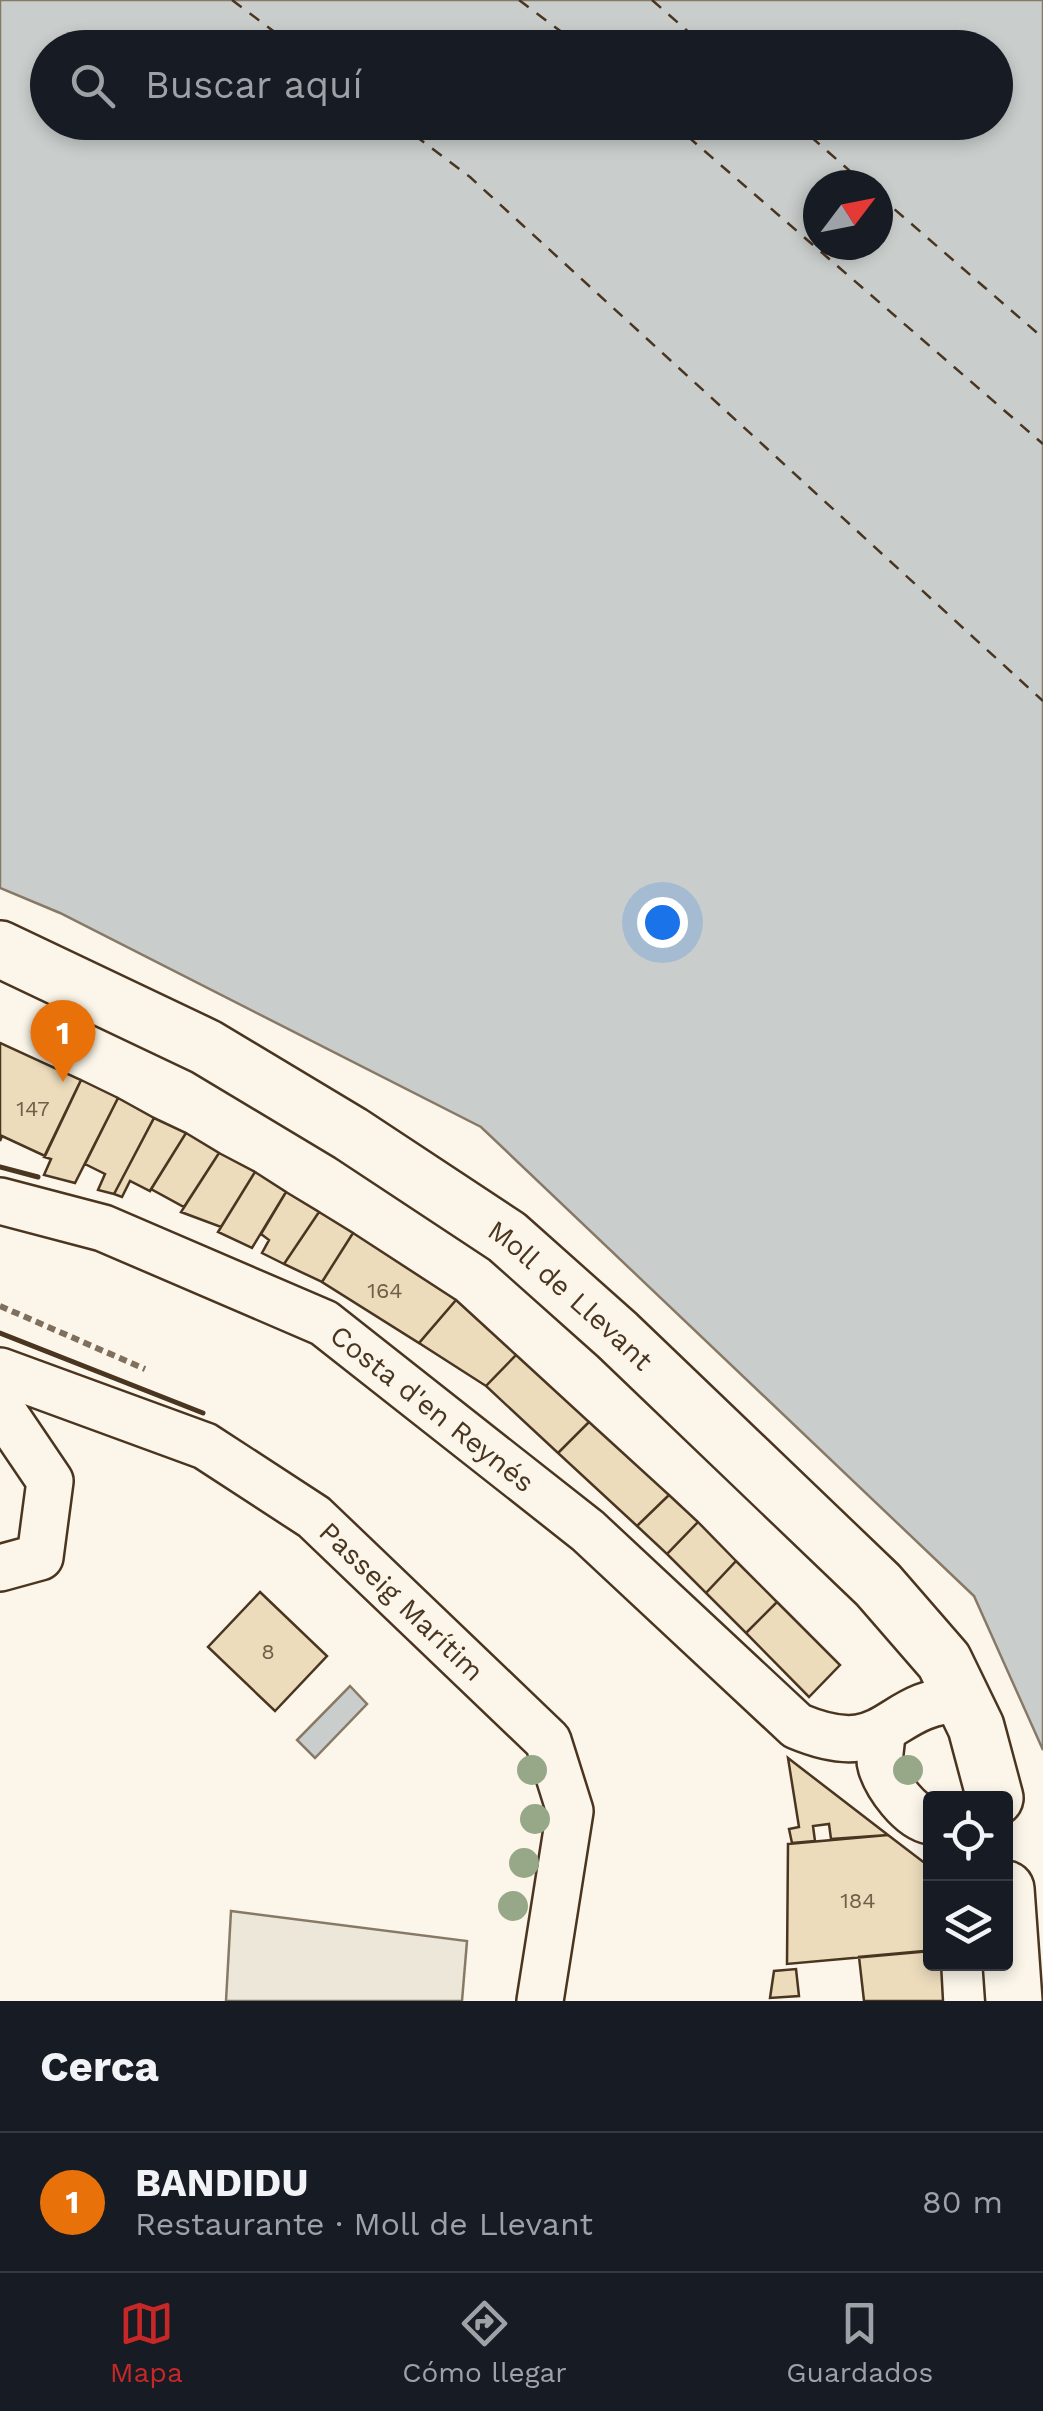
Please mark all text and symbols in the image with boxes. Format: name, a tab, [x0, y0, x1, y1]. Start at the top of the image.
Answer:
search box	[30, 30, 1013, 140]
icon: search	[65, 58, 120, 113]
text: Buscar aquí	[145, 63, 363, 107]
north arrow	[803, 170, 893, 260]
your location	[637, 897, 688, 948]
pin: 1	[30, 1000, 96, 1082]
house number: 147	[16, 1096, 50, 1121]
street label: Moll de Llevant	[482, 1213, 660, 1377]
house number: 164	[367, 1278, 403, 1303]
street label: Costa d'en Reynés	[324, 1318, 541, 1499]
street label: Passeig Marítim	[313, 1515, 491, 1687]
house number: 8	[261, 1639, 275, 1664]
map controls	[923, 1791, 1013, 1971]
button: locate	[923, 1791, 1013, 1881]
button: layers	[923, 1881, 1013, 1971]
house number: 184	[840, 1888, 876, 1913]
text: Cerca	[40, 2042, 159, 2091]
text: BANDIDU	[135, 2161, 308, 2205]
text: 1	[66, 2183, 79, 2221]
text: 80 m	[922, 2183, 1003, 2221]
text: Restaurante · Moll de Llevant	[135, 2205, 593, 2243]
tab: Mapa	[110, 2296, 183, 2389]
tab: Cómo llegar	[402, 2296, 567, 2389]
tab: Guardados	[786, 2296, 933, 2389]

